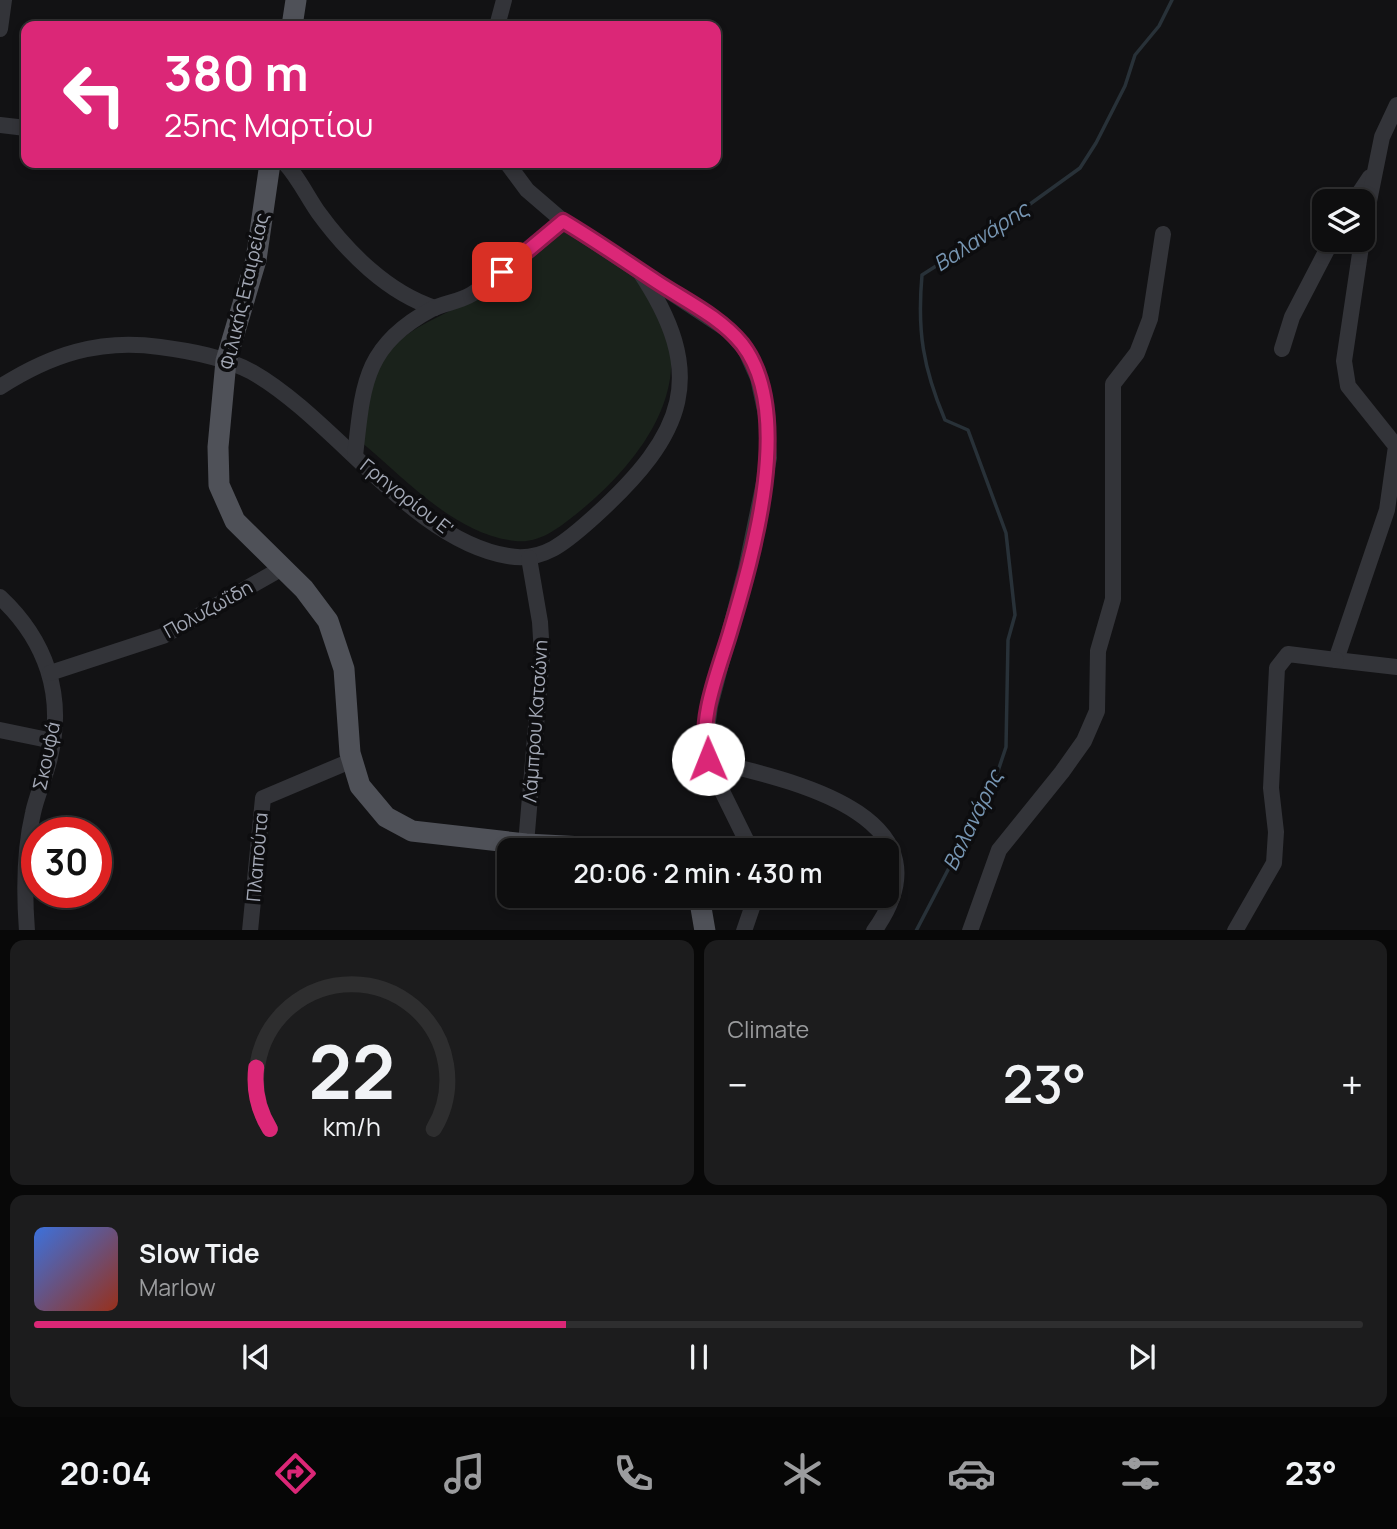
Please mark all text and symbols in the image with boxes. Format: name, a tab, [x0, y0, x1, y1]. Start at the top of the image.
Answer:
text: 380 m	[164, 39, 309, 106]
icon: left	[49, 49, 140, 140]
text: 25ης Μαρτίου	[164, 103, 373, 147]
map controls	[1312, 189, 1375, 252]
button: layers	[1312, 189, 1375, 252]
water label: Βαλανάρης	[928, 193, 1036, 277]
street label: Φιλικής Εταιρείας	[213, 210, 275, 372]
pin	[472, 242, 532, 302]
icon: arrive	[483, 253, 521, 291]
street label: Γρηγορίου Ε'	[355, 452, 459, 542]
street label: Πολυζωΐδη	[159, 574, 257, 644]
street label: Λάμπρου Κατσώνη	[516, 639, 554, 803]
street label: Σκουφά	[26, 719, 66, 793]
position arrow	[671, 722, 745, 796]
water label: Βαλανάρης	[936, 763, 1009, 875]
street label: Πλαπούτα	[240, 811, 274, 903]
speed limit sign: 30	[21, 817, 112, 908]
text: 20:06 · 2 min · 430 m	[574, 855, 822, 891]
text: Climate	[728, 1013, 809, 1045]
text: 22	[308, 1021, 395, 1121]
text: 23°	[1003, 1048, 1086, 1119]
text: −	[728, 1058, 748, 1110]
text: +	[1341, 1058, 1363, 1110]
text: km/h	[323, 1108, 381, 1143]
text: Slow Tide	[139, 1235, 260, 1271]
text: Marlow	[139, 1271, 216, 1303]
icon: previous	[237, 1338, 275, 1376]
icon: pause	[680, 1338, 718, 1376]
icon: next	[1123, 1338, 1161, 1376]
icon: directions	[271, 1449, 320, 1498]
icon: music	[440, 1449, 489, 1498]
icon: phone	[609, 1449, 658, 1498]
icon: climate	[778, 1449, 827, 1498]
icon: car	[947, 1449, 996, 1498]
icon: filters	[1116, 1449, 1165, 1498]
text: 20:04	[60, 1451, 152, 1495]
text: 23°	[1285, 1451, 1337, 1495]

